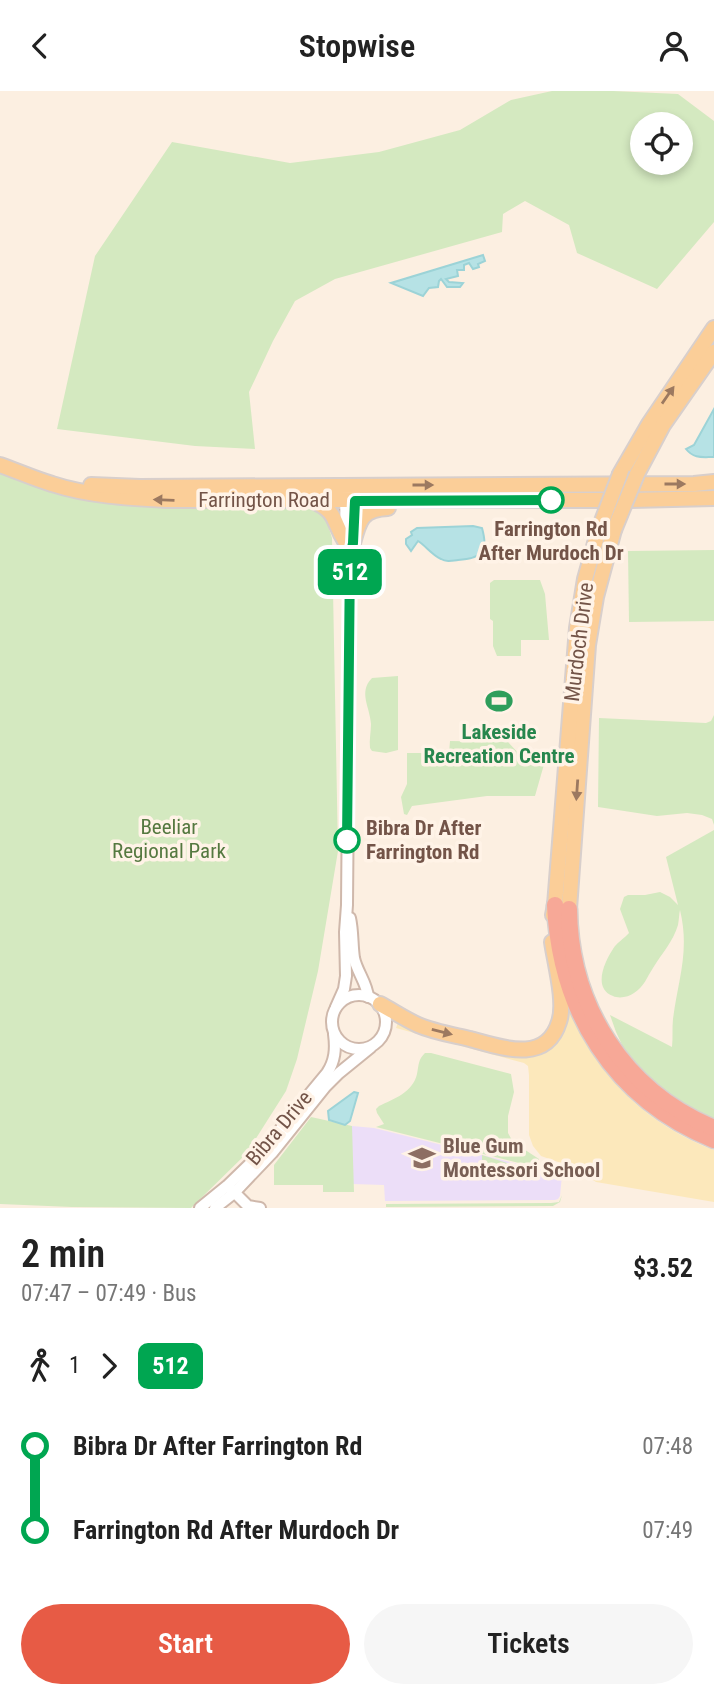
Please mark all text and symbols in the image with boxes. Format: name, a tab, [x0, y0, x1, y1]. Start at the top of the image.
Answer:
icon: back	[21, 27, 59, 65]
text: Stopwise	[299, 27, 415, 65]
icon: person	[655, 27, 693, 65]
map controls	[630, 112, 693, 175]
button: locate	[630, 112, 693, 175]
one-way arrow	[661, 386, 675, 404]
one-way arrow	[664, 478, 686, 490]
one-way arrow	[412, 479, 434, 491]
marker: Farrington Rd After Murdoch Dr	[538, 487, 564, 513]
street label: Farrington Road	[198, 488, 330, 512]
one-way arrow	[153, 494, 175, 505]
place label: Farrington Rd After Murdoch Dr	[478, 517, 624, 565]
line badge: 512	[310, 549, 390, 595]
text: 512	[332, 558, 368, 586]
street label: Murdoch Drive	[560, 581, 598, 703]
sports icon: Lakeside Recreation Centre	[484, 686, 514, 716]
place label: Lakeside Recreation Centre	[424, 720, 574, 768]
one-way arrow	[571, 779, 582, 801]
park label: Beeliar Regional Park	[112, 815, 227, 863]
place label: Bibra Dr After Farrington Rd	[366, 816, 481, 864]
marker: Bibra Dr After Farrington Rd	[334, 827, 360, 853]
one-way arrow	[431, 1027, 453, 1038]
street label: Bibra Drive	[241, 1086, 317, 1170]
place label: Blue Gum Montessori School	[443, 1134, 600, 1182]
school or university icon: Blue Gum Montessori School	[407, 1143, 437, 1173]
text: 2 min	[21, 1232, 105, 1276]
text: $3.52	[633, 1253, 693, 1283]
text: 07:47 – 07:49 · Bus	[21, 1280, 197, 1307]
icon: walk	[21, 1347, 59, 1385]
icon: forward	[90, 1347, 128, 1385]
text: 1	[69, 1352, 80, 1379]
text: 512	[152, 1352, 189, 1380]
text: Bibra Dr After Farrington Rd	[73, 1431, 362, 1461]
text: 07:48	[642, 1433, 693, 1460]
text: Farrington Rd After Murdoch Dr	[73, 1515, 399, 1545]
text: 07:49	[642, 1517, 693, 1544]
button: Start	[21, 1604, 350, 1684]
button: Tickets	[364, 1604, 693, 1684]

